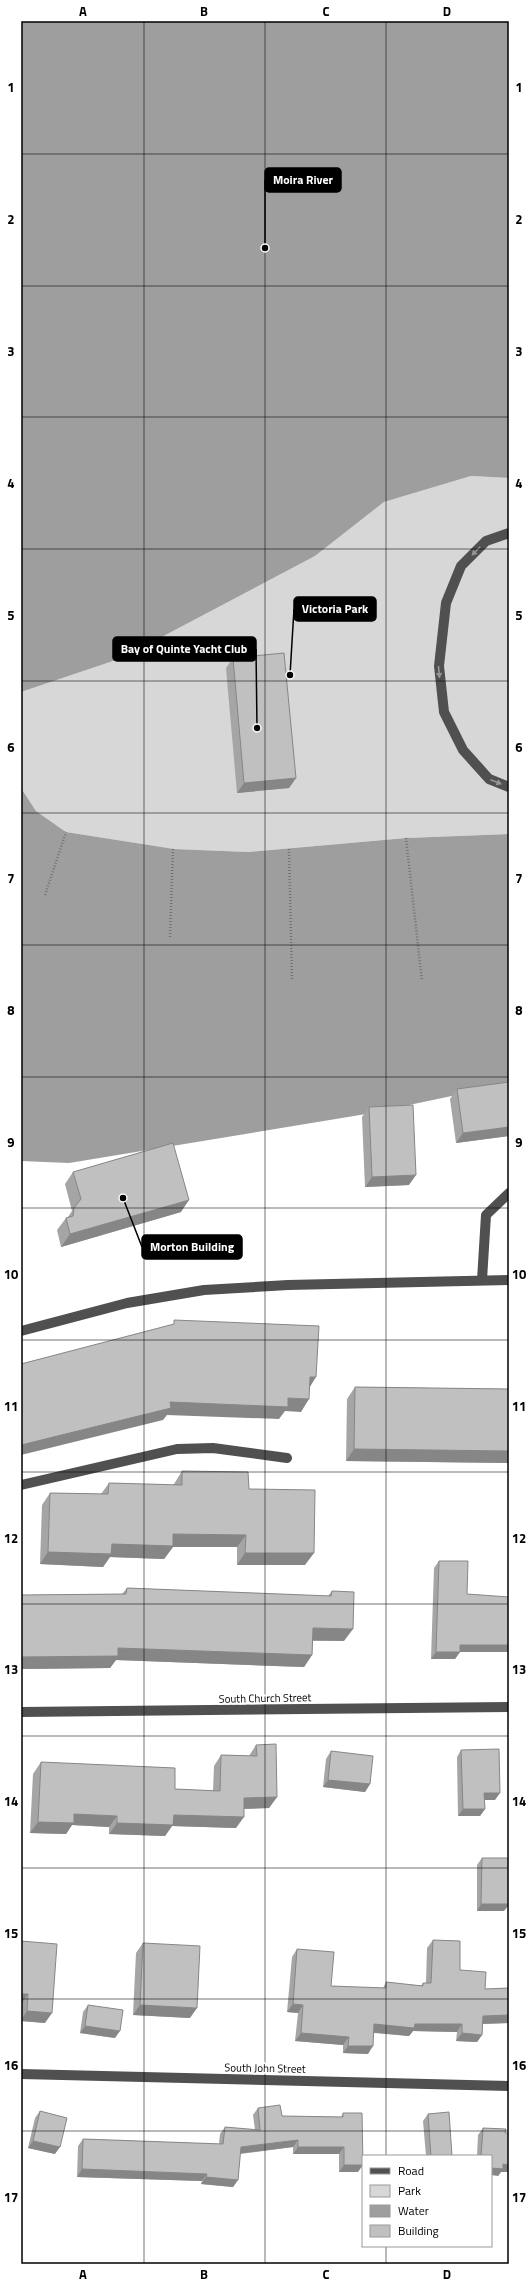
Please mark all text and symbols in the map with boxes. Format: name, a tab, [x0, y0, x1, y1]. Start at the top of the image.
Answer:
text: A	[79, 1, 87, 21]
text: B	[200, 1, 208, 21]
text: C	[322, 1, 330, 21]
text: D	[443, 1, 451, 21]
text: 1	[7, 77, 15, 97]
text: 1	[515, 77, 523, 97]
callout: Moira River	[265, 168, 341, 192]
text: Moira River	[273, 170, 334, 189]
text: 2	[7, 209, 15, 229]
text: 2	[515, 209, 523, 229]
text: 3	[7, 341, 15, 361]
text: 3	[515, 341, 523, 361]
text: 4	[7, 473, 15, 493]
text: 4	[515, 473, 523, 493]
one-way arrow	[471, 546, 481, 556]
callout: Victoria Park	[294, 597, 376, 621]
text: Victoria Park	[302, 599, 369, 618]
text: 5	[7, 605, 15, 625]
text: 5	[515, 605, 523, 625]
callout: Bay of Quinte Yacht Club	[113, 637, 256, 661]
text: Bay of Quinte Yacht Club	[121, 639, 248, 658]
one-way arrow	[436, 666, 443, 678]
text: 6	[7, 737, 15, 757]
text: 6	[515, 737, 523, 757]
one-way arrow	[491, 780, 503, 786]
text: 7	[7, 868, 15, 888]
text: 7	[515, 868, 523, 888]
text: 8	[7, 1000, 15, 1020]
text: 8	[515, 1000, 523, 1020]
text: 9	[7, 1132, 15, 1152]
text: 9	[515, 1132, 523, 1152]
callout: Morton Building	[142, 1235, 242, 1259]
text: Morton Building	[150, 1237, 235, 1256]
text: 10	[4, 1264, 18, 1284]
text: 10	[512, 1264, 526, 1284]
text: 11	[4, 1396, 18, 1416]
text: 11	[512, 1396, 526, 1416]
text: 12	[4, 1528, 18, 1548]
text: 12	[512, 1528, 526, 1548]
text: 13	[4, 1659, 18, 1679]
text: 13	[512, 1659, 526, 1679]
street label: South Church Street	[219, 1689, 312, 1707]
text: 14	[4, 1791, 18, 1811]
text: 14	[512, 1791, 526, 1811]
text: 15	[4, 1923, 18, 1943]
text: 15	[512, 1923, 526, 1943]
text: 16	[4, 2055, 18, 2075]
text: 16	[512, 2055, 526, 2075]
street label: South John Street	[224, 2059, 306, 2077]
legend	[362, 2155, 492, 2247]
text: Road	[398, 2161, 424, 2180]
text: Park	[398, 2181, 421, 2200]
text: 17	[4, 2187, 18, 2207]
text: 17	[512, 2187, 526, 2207]
text: Water	[398, 2201, 429, 2220]
text: Building	[398, 2221, 439, 2240]
text: A	[79, 2264, 87, 2284]
text: B	[200, 2264, 208, 2284]
text: C	[322, 2264, 330, 2284]
text: D	[443, 2264, 451, 2284]

